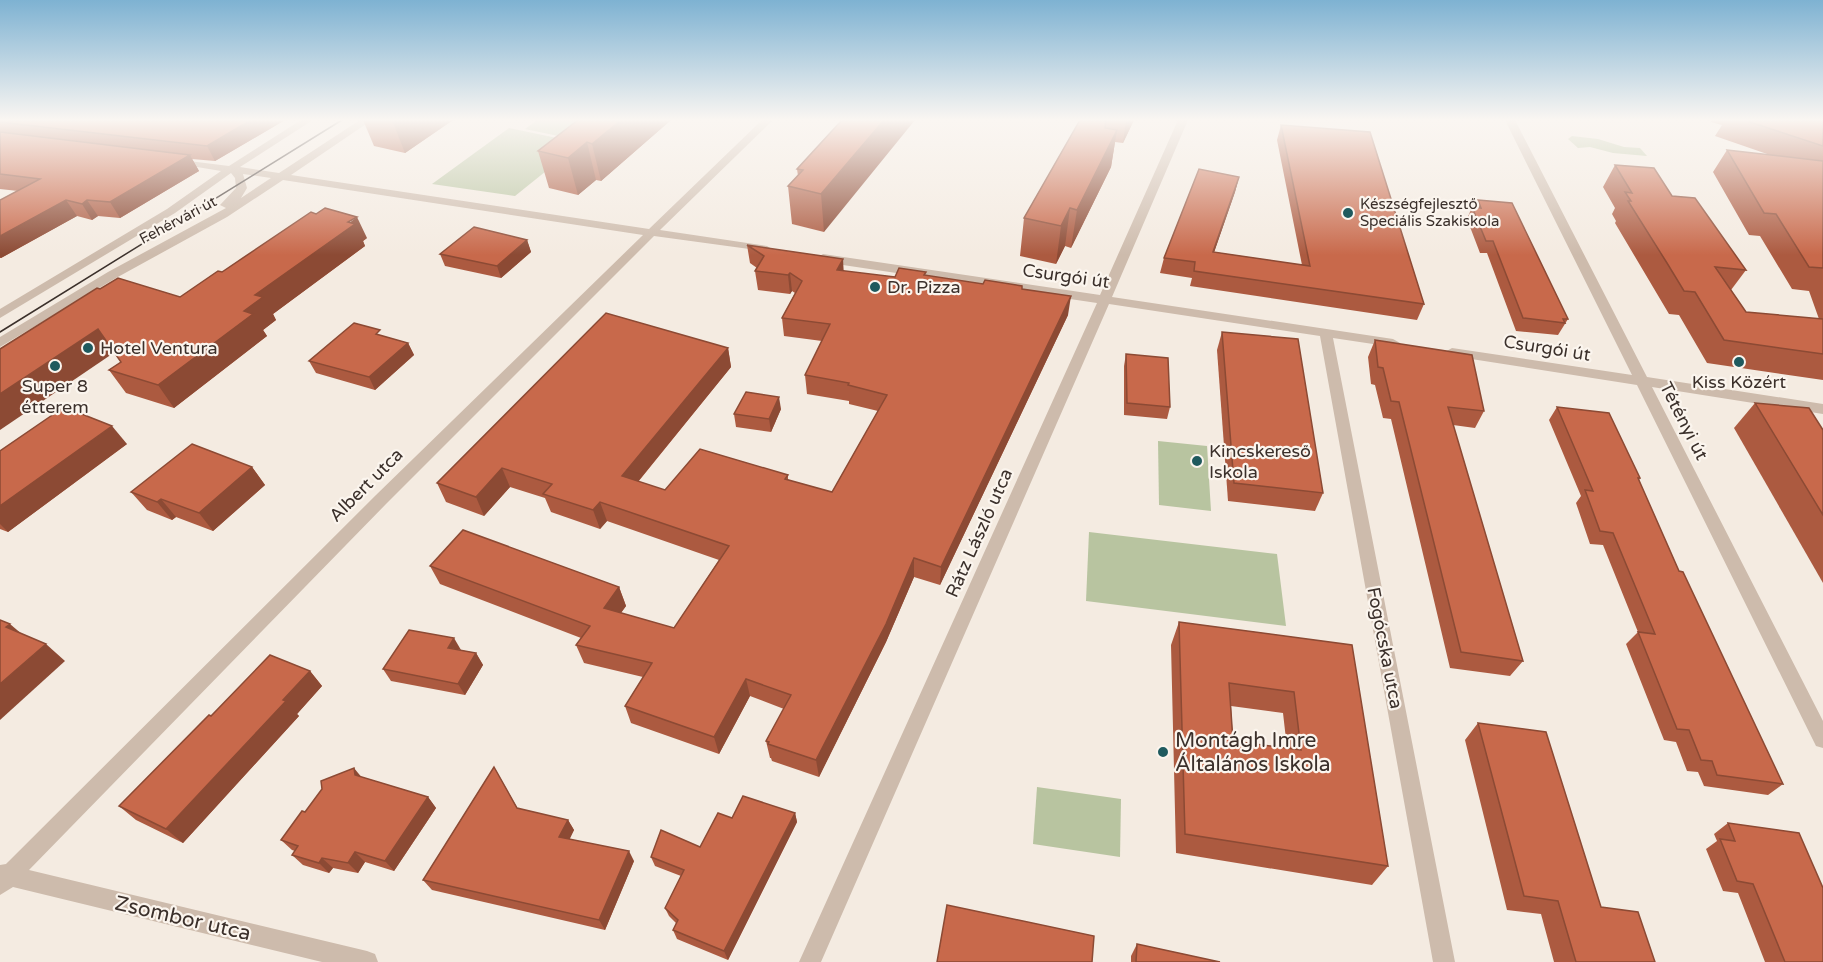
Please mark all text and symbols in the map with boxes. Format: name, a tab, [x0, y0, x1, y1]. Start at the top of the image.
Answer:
street label: Fehérvári út	[136, 192, 220, 248]
place label: Készségfejlesztő Speciális Szakiskola	[1360, 195, 1499, 230]
marker: Készségfejlesztő Speciális Szakiskola	[1341, 206, 1355, 220]
street label: Csurgói út	[1021, 259, 1111, 293]
place label: Dr. Pizza	[887, 276, 961, 298]
marker: Dr. Pizza	[868, 280, 882, 294]
street label: Csurgói út	[1502, 330, 1592, 366]
place label: Hotel Ventura	[100, 337, 218, 359]
marker: Hotel Ventura	[81, 341, 95, 355]
marker: Kiss Közért	[1732, 355, 1746, 369]
marker: Super 8 étterem	[48, 359, 62, 373]
place label: Kiss Közért	[1692, 371, 1786, 393]
place label: Super 8 étterem	[21, 375, 89, 418]
street label: Tétényi út	[1655, 378, 1713, 464]
place label: Kincskereső Iskola	[1209, 440, 1311, 483]
street label: Albert utca	[325, 444, 407, 526]
marker: Kincskereső Iskola	[1190, 454, 1204, 468]
street label: Rátz László utca	[941, 465, 1017, 601]
street label: Fogócska utca	[1362, 585, 1408, 711]
place label: Montágh Imre Általános Iskola	[1175, 728, 1331, 777]
marker: Montágh Imre Általános Iskola	[1156, 745, 1170, 759]
street label: Zsombor utca	[112, 891, 253, 946]

